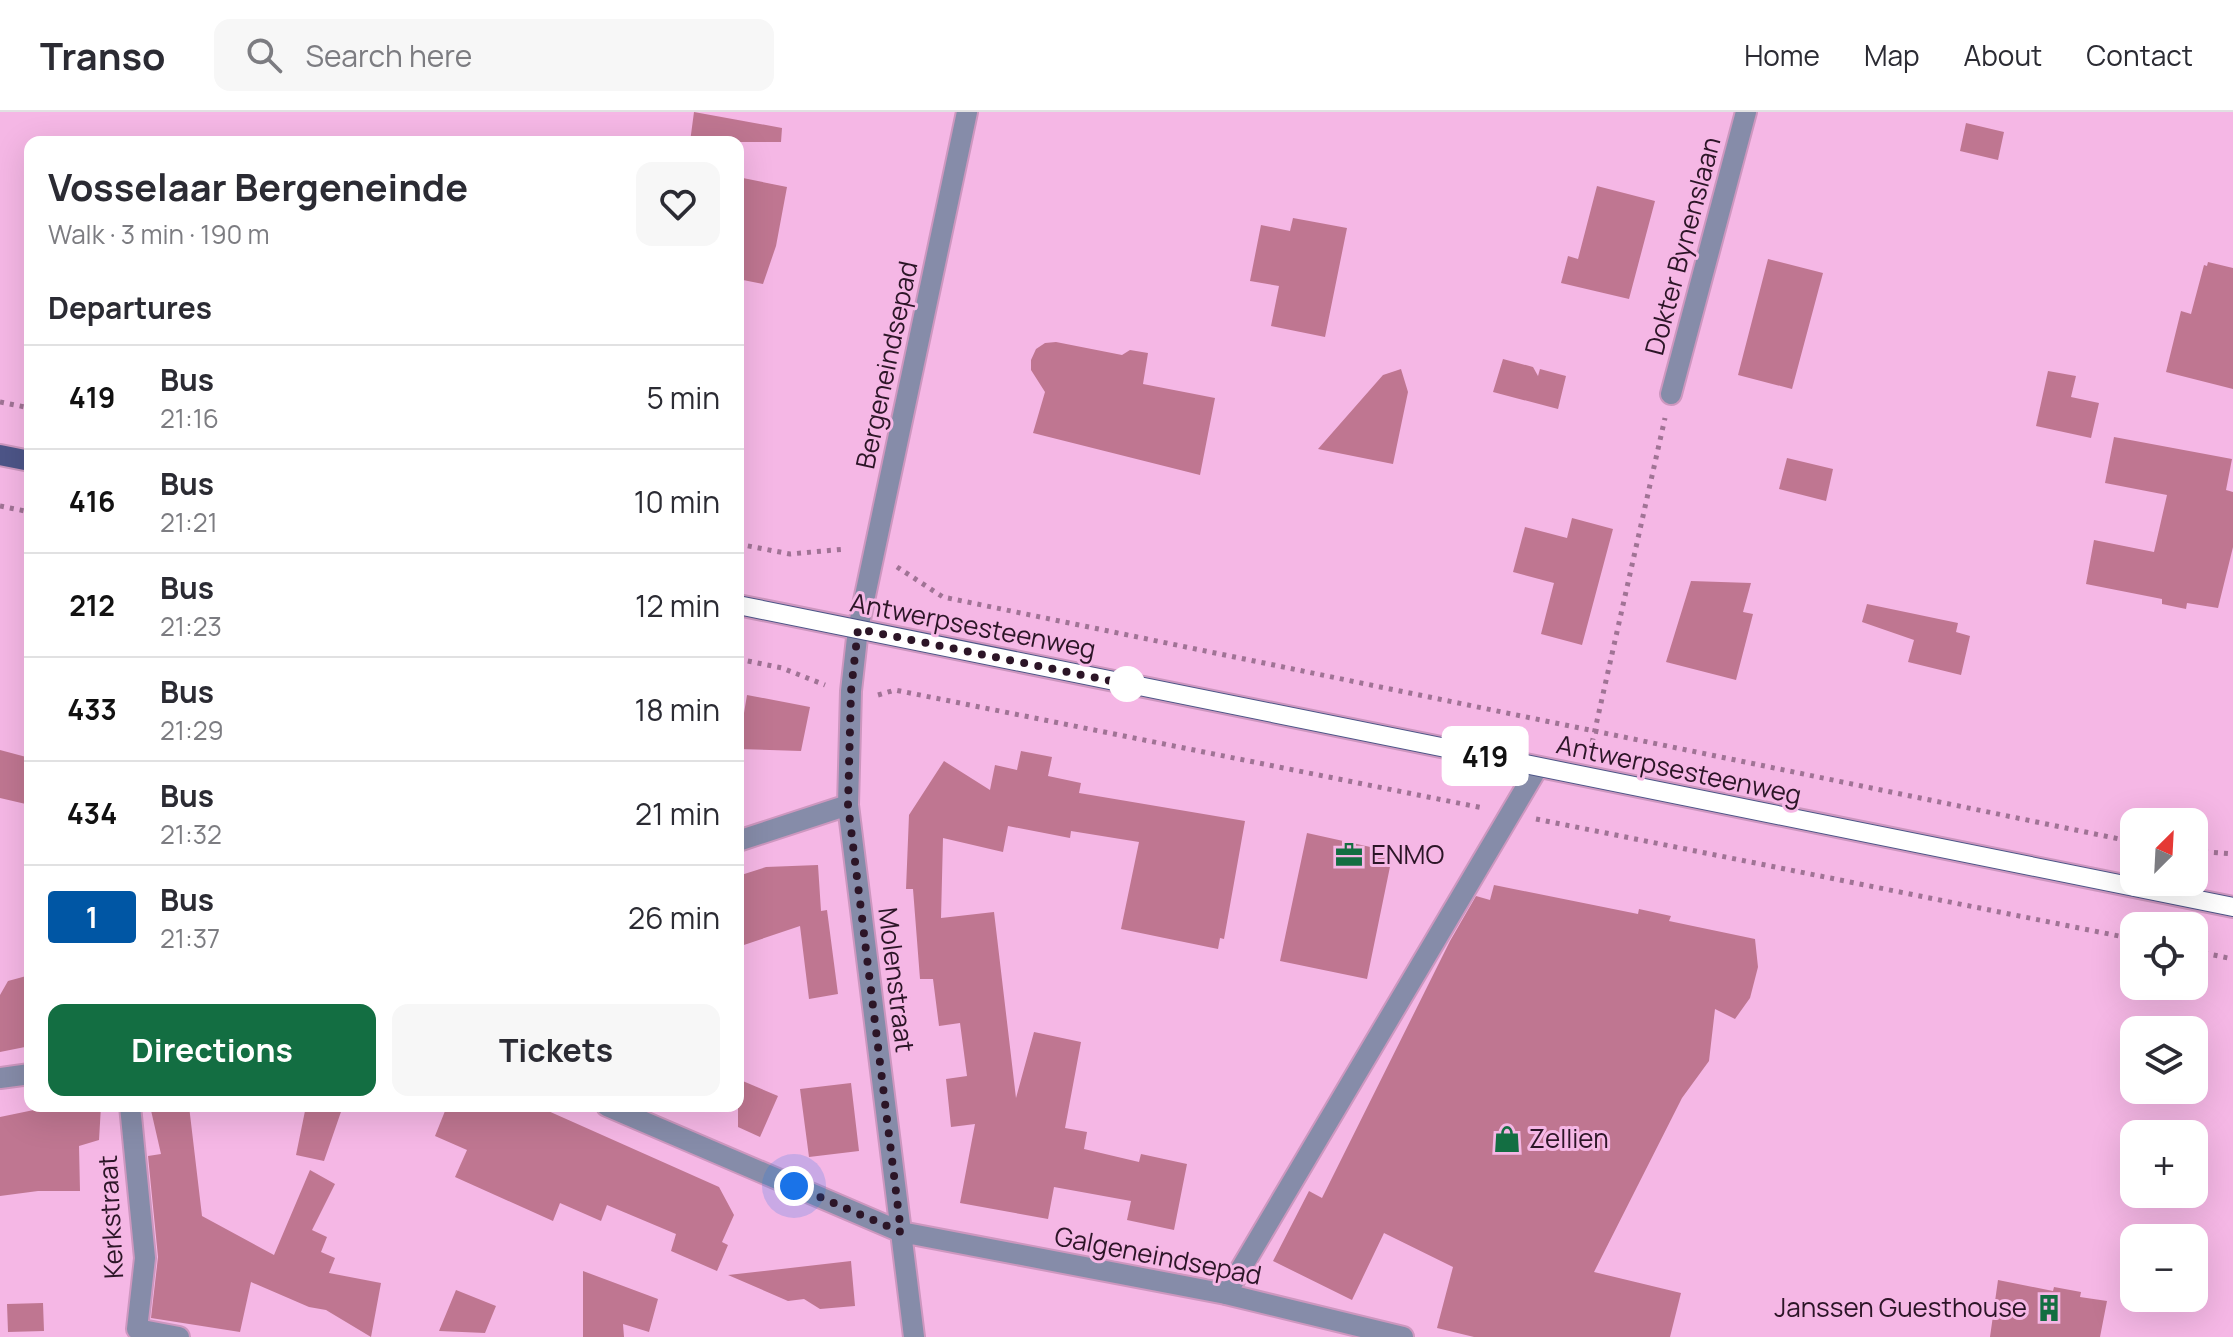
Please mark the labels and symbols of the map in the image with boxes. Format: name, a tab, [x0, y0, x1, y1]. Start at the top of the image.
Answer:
street label: Dokter Bynenslaan	[1636, 133, 1729, 359]
street label: Bergeneindsepad	[846, 258, 926, 472]
street label: Antwerpsesteenweg	[847, 584, 1099, 666]
unlabelled marker	[1110, 667, 1144, 701]
street label: Antwerpsesteenweg	[1553, 725, 1805, 813]
line badge: 419	[1439, 730, 1531, 782]
north arrow	[2120, 808, 2208, 896]
place label: ENMO	[1371, 836, 1444, 872]
office icon: ENMO	[1334, 840, 1364, 870]
street label: Molenstraat	[870, 905, 924, 1054]
place label: Zellien	[1529, 1120, 1609, 1156]
shop icon: Zellien	[1492, 1124, 1522, 1154]
street label: Kerkstraat	[89, 1154, 131, 1280]
your location	[774, 1166, 814, 1206]
street label: Galgeneindsepad	[1052, 1217, 1265, 1293]
place label: Janssen Guesthouse	[1774, 1289, 2027, 1325]
building icon: Janssen Guesthouse	[2034, 1293, 2064, 1323]

